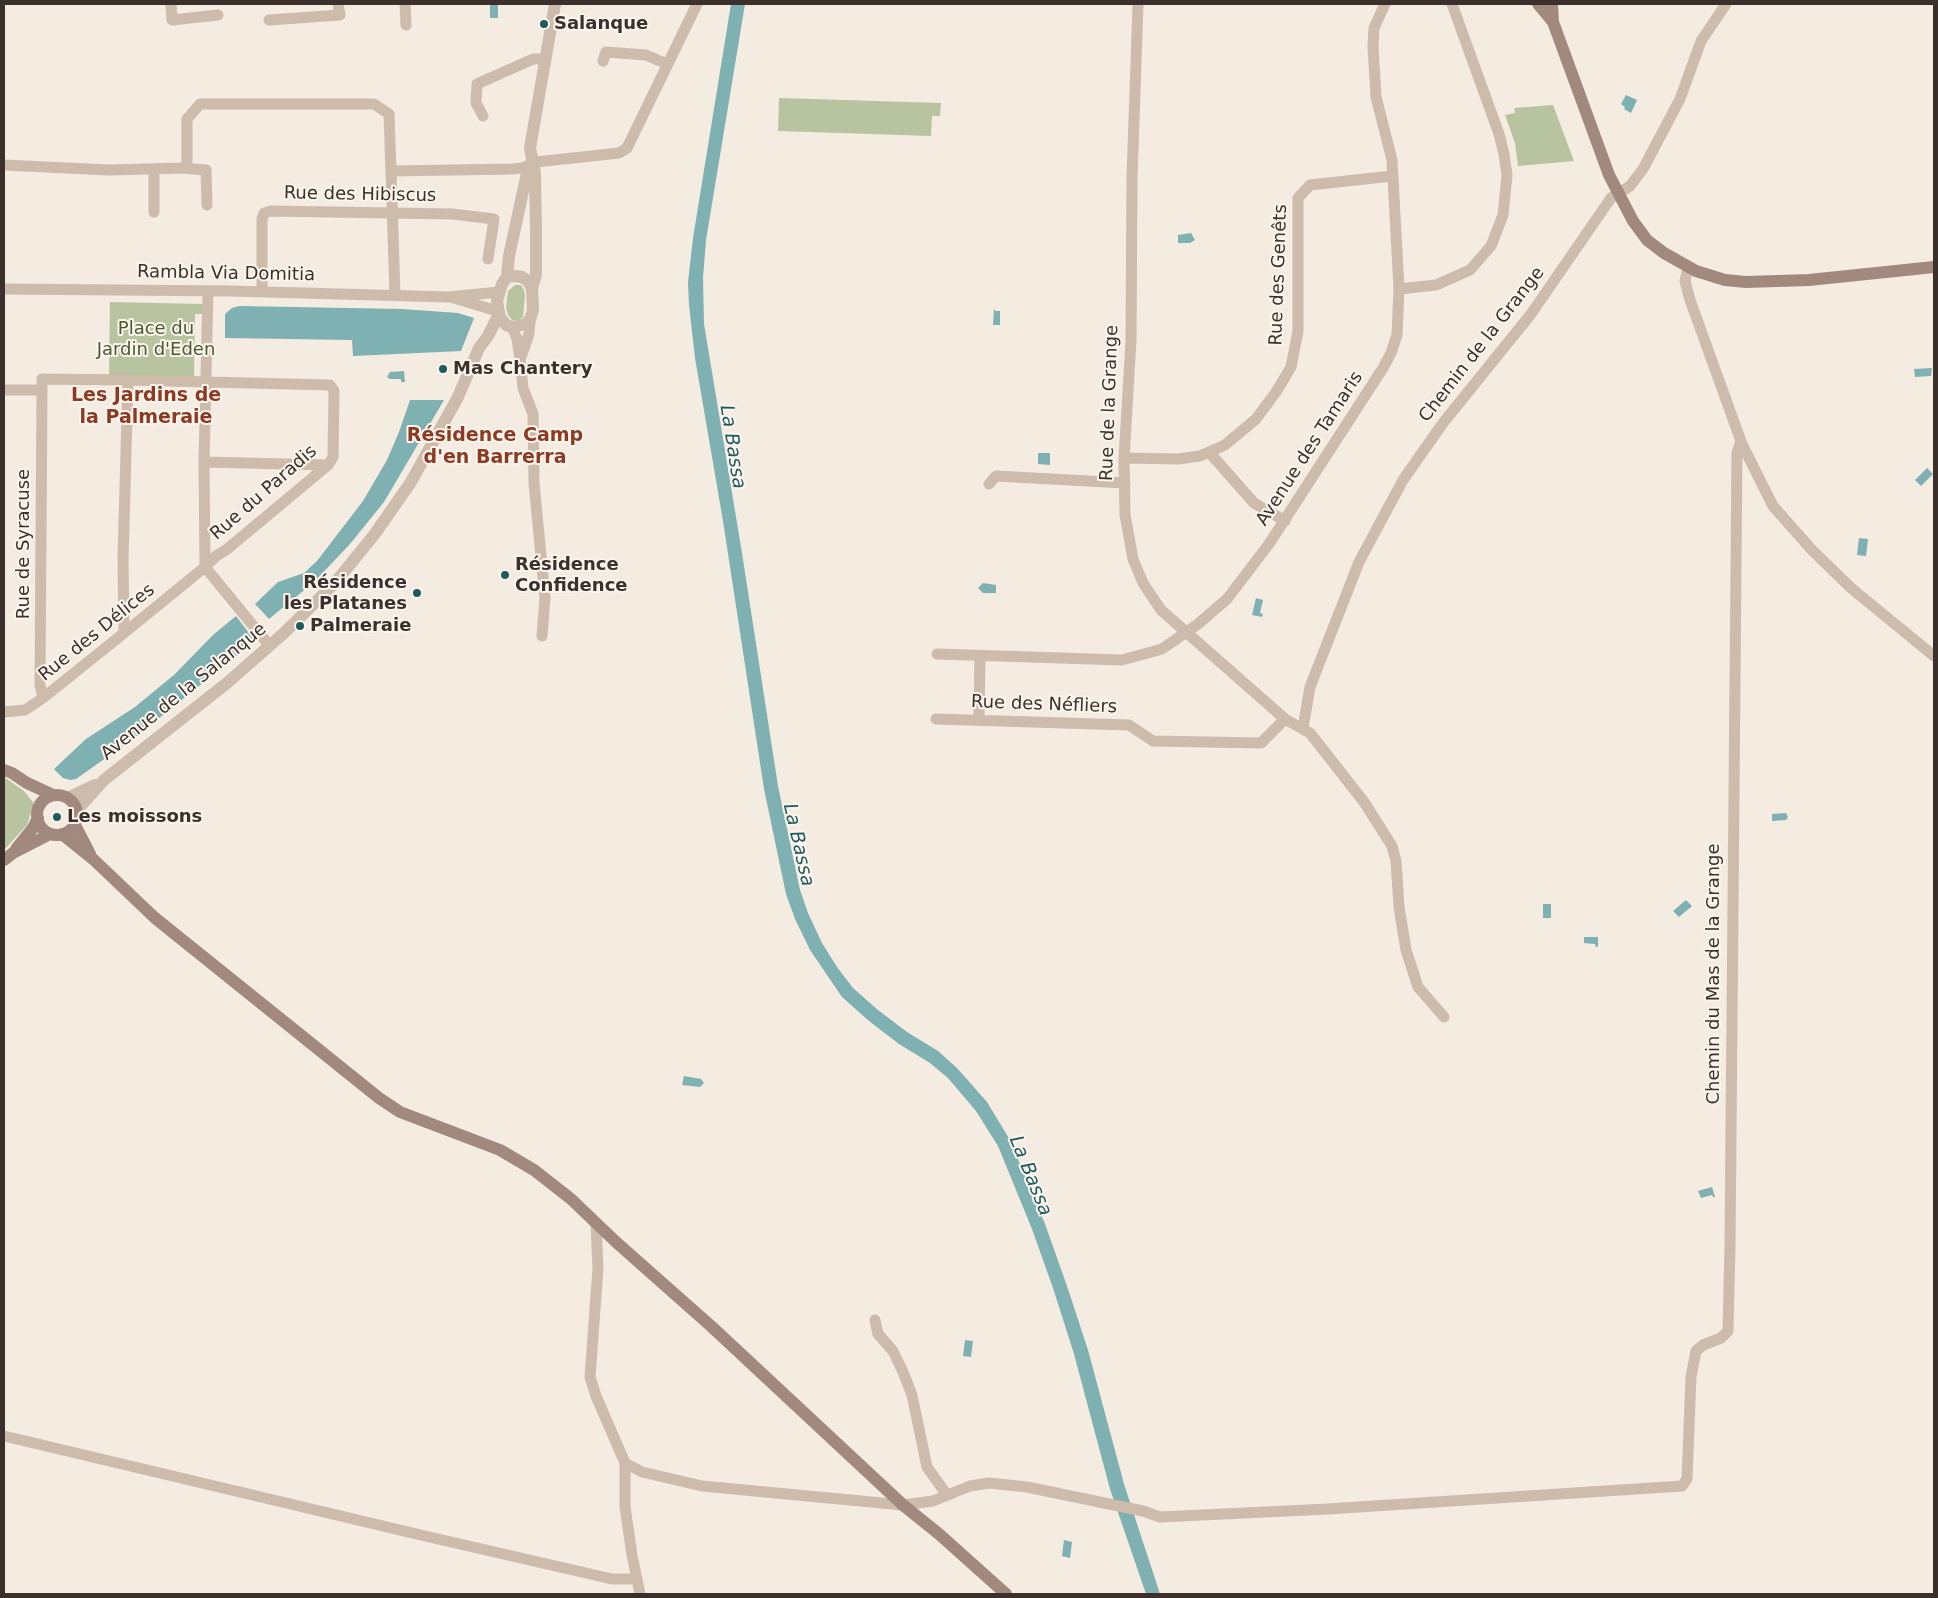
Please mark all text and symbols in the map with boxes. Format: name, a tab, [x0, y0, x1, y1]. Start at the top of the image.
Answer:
place label: Salanque	[554, 13, 648, 35]
marker: Salanque	[538, 18, 550, 30]
street label: Rue des Hibiscus	[284, 183, 436, 207]
street label: Rue des Genêts	[1266, 204, 1292, 346]
street label: Rambla Via Domitia	[137, 262, 315, 286]
street label: Chemin de la Grange	[1415, 263, 1549, 427]
park label: Place du Jardin d'Eden	[97, 318, 215, 360]
street label: Rue de la Grange	[1096, 325, 1124, 481]
place label: Mas Chantery	[453, 358, 592, 380]
marker: Mas Chantery	[437, 363, 449, 375]
street label: Avenue des Tamaris	[1252, 368, 1368, 530]
district label: Les Jardins de la Palmeraie	[71, 385, 221, 429]
water label: La Bassa	[714, 404, 750, 490]
district label: Résidence Camp d'en Barrerra	[407, 425, 583, 469]
street label: Rue du Paradis	[206, 441, 322, 545]
street label: Rue de Syracuse	[13, 469, 35, 619]
place label: Résidence Confidence	[515, 554, 628, 596]
marker: Résidence Confidence	[499, 569, 511, 581]
place label: Résidence les Platanes	[284, 572, 407, 614]
street label: Rue des Délices	[35, 580, 159, 686]
marker: Résidence les Platanes	[411, 587, 423, 599]
place label: Palmeraie	[310, 615, 411, 637]
street label: Avenue de la Salanque	[97, 619, 271, 765]
marker: Palmeraie	[294, 620, 306, 632]
street label: Rue des Néfliers	[971, 692, 1117, 718]
water label: La Bassa	[777, 801, 819, 889]
place label: Les moissons	[67, 806, 202, 828]
marker: Les moissons	[51, 811, 63, 823]
street label: Chemin du Mas de la Grange	[1703, 843, 1725, 1105]
water label: La Bassa	[1004, 1133, 1056, 1219]

